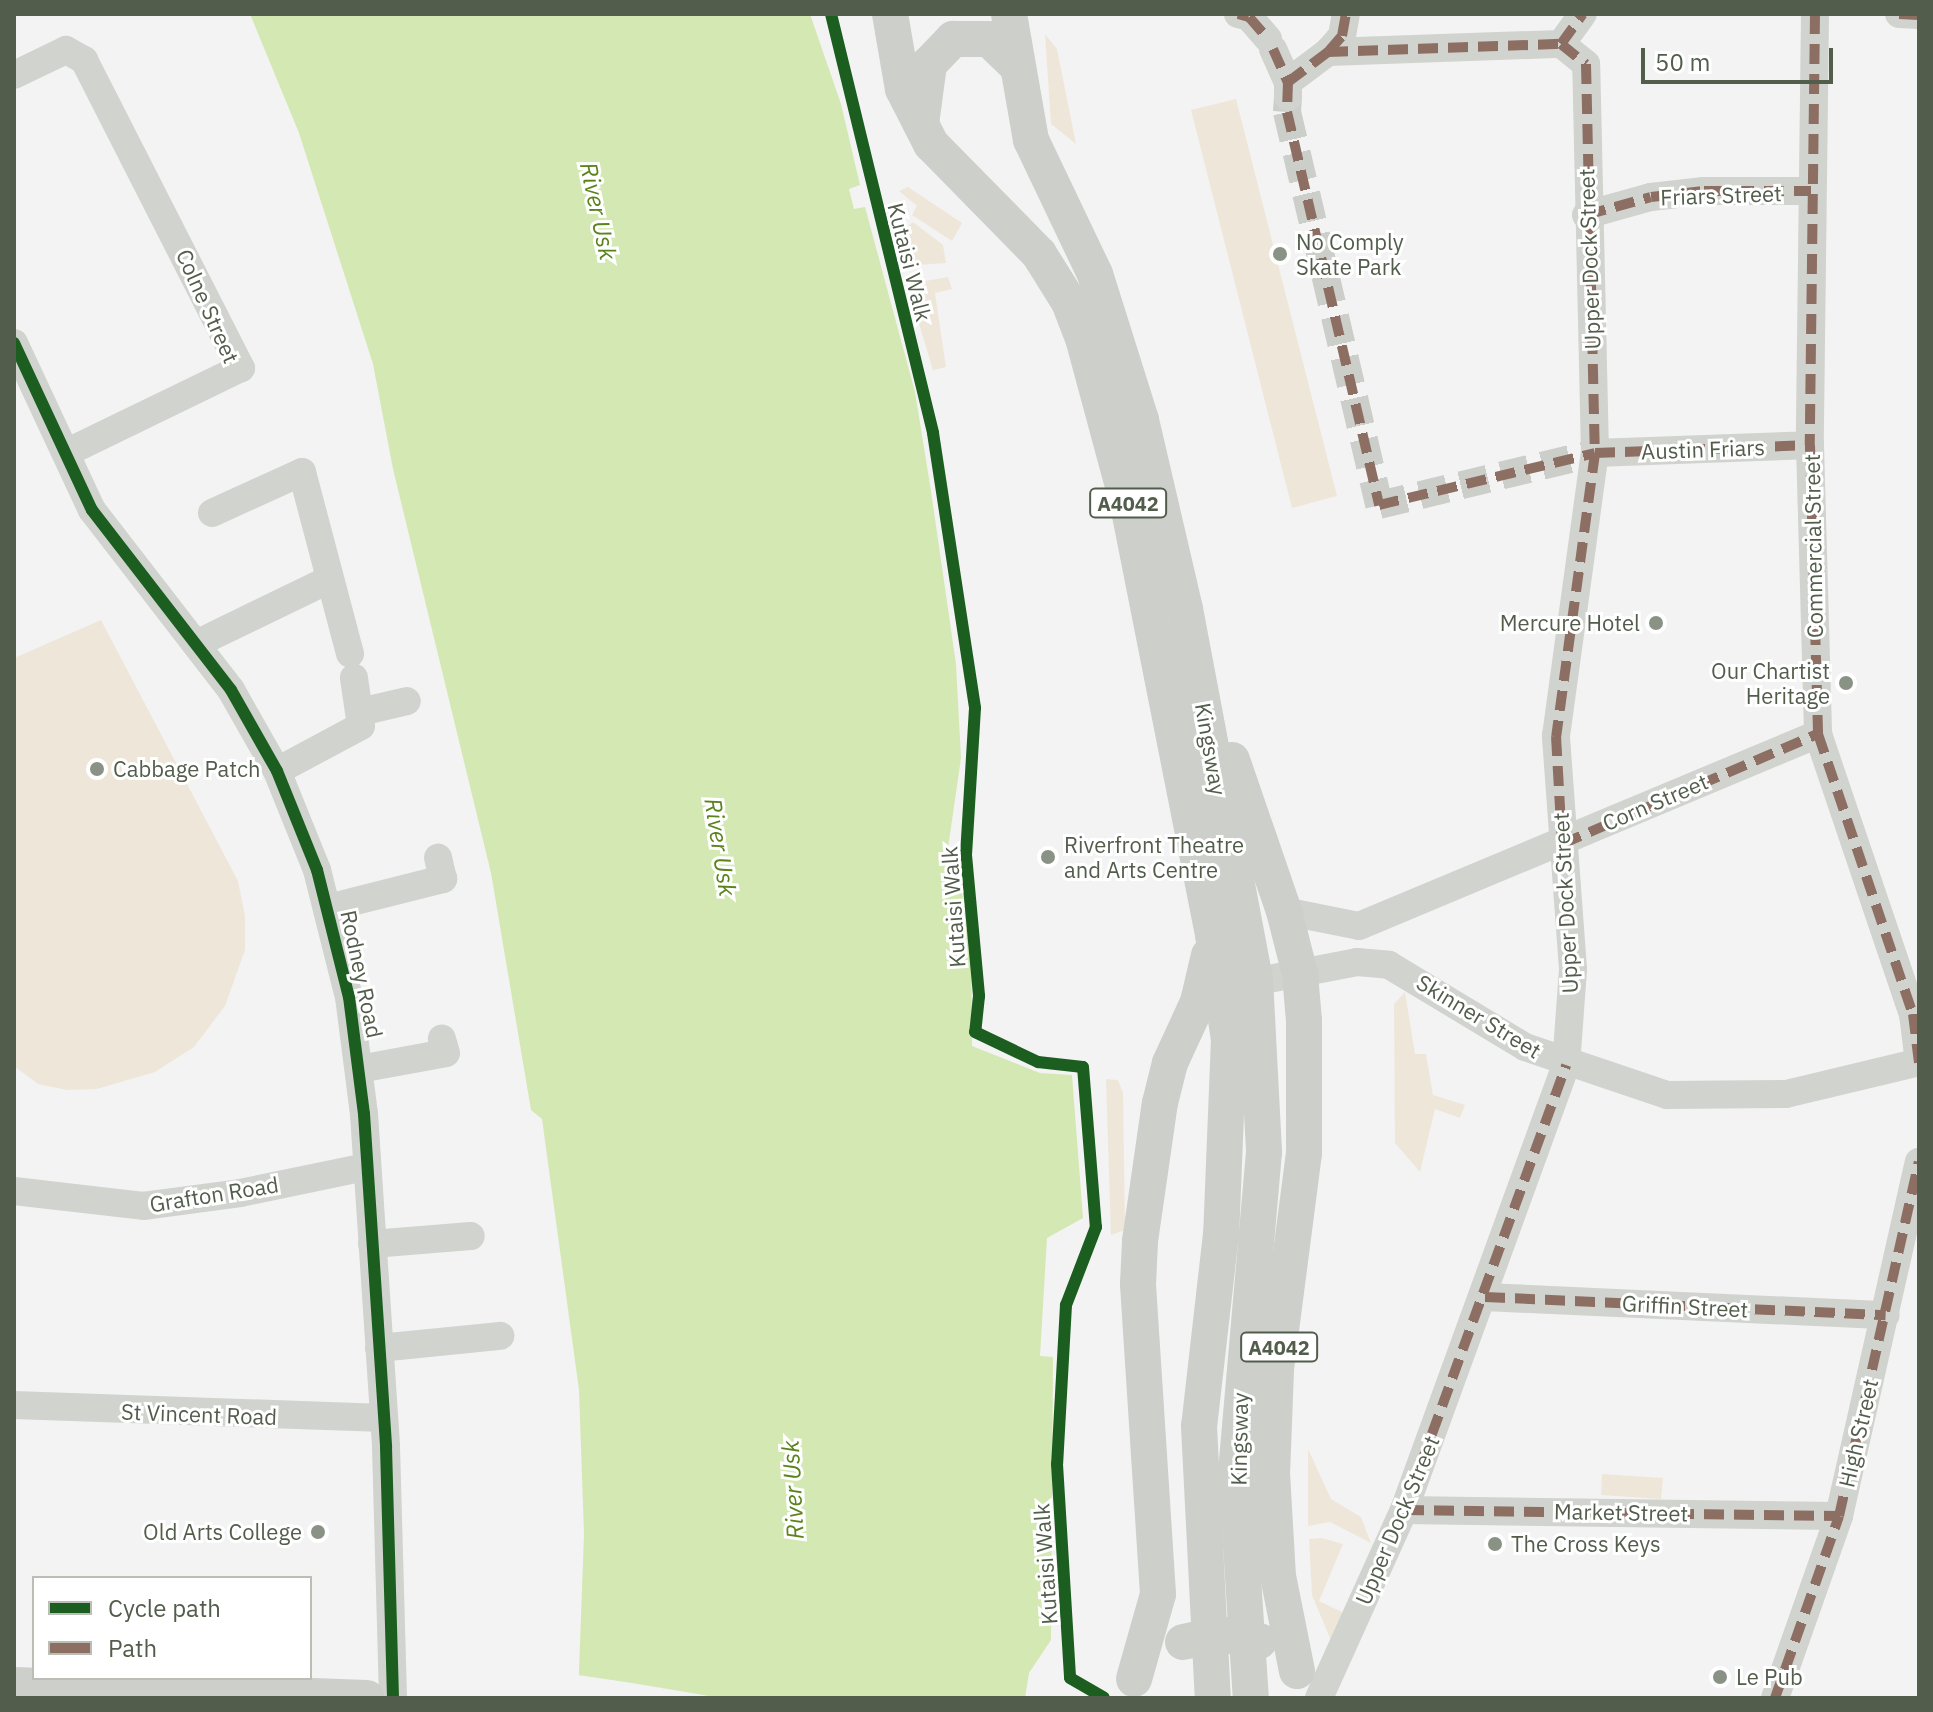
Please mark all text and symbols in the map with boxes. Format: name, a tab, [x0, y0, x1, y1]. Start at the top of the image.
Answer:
scale bar	[1645, 32, 1837, 82]
text: 50 m	[1655, 46, 1710, 78]
water label: River Usk	[574, 160, 622, 262]
street label: Upper Dock Street	[1573, 168, 1605, 350]
street label: Friars Street	[1660, 180, 1782, 210]
street label: Kutaisi Walk	[883, 200, 937, 324]
place label: No Comply Skate Park	[1296, 228, 1404, 280]
street label: Colne Street	[171, 245, 245, 367]
marker: No Comply Skate Park	[1271, 245, 1289, 263]
street label: Austin Friars	[1641, 434, 1765, 464]
street label: Commercial Street	[1798, 454, 1828, 638]
road number: A4042	[1088, 487, 1168, 519]
place label: Mercure Hotel	[1500, 610, 1640, 636]
marker: Mercure Hotel	[1647, 614, 1665, 632]
place label: Our Chartist Heritage	[1711, 657, 1830, 708]
marker: Our Chartist Heritage	[1837, 674, 1855, 692]
street label: Kingsway	[1190, 701, 1232, 797]
place label: Cabbage Patch	[113, 756, 260, 782]
marker: Cabbage Patch	[88, 760, 106, 778]
street label: Corn Street	[1598, 768, 1712, 836]
water label: River Usk	[698, 796, 742, 898]
street label: Upper Dock Street	[1547, 812, 1583, 994]
place label: Riverfront Theatre and Arts Centre	[1064, 831, 1244, 882]
street label: Kutaisi Walk	[936, 846, 970, 968]
marker: Riverfront Theatre and Arts Centre	[1039, 848, 1057, 866]
street label: Rodney Road	[336, 908, 388, 1040]
street label: Skinner Street	[1412, 968, 1546, 1064]
street label: Grafton Road	[148, 1171, 280, 1217]
street label: Griffin Street	[1621, 1290, 1749, 1322]
road number: A4042	[1239, 1331, 1319, 1363]
street label: High Street	[1833, 1376, 1883, 1490]
street label: Kingsway	[1225, 1392, 1253, 1486]
street label: St Vincent Road	[121, 1398, 277, 1430]
street label: Upper Dock Street	[1349, 1432, 1445, 1608]
water label: River Usk	[776, 1440, 810, 1540]
street label: Market Street	[1554, 1498, 1688, 1526]
street label: Kutaisi Walk	[1028, 1503, 1062, 1625]
place label: Old Arts College	[143, 1519, 302, 1545]
marker: Old Arts College	[309, 1523, 327, 1541]
place label: The Cross Keys	[1511, 1531, 1661, 1557]
marker: The Cross Keys	[1486, 1535, 1504, 1553]
legend	[32, 1576, 312, 1680]
text: Cycle path	[108, 1592, 221, 1624]
text: Path	[108, 1632, 157, 1664]
place label: Le Pub	[1736, 1664, 1803, 1690]
marker: Le Pub	[1711, 1668, 1729, 1686]

